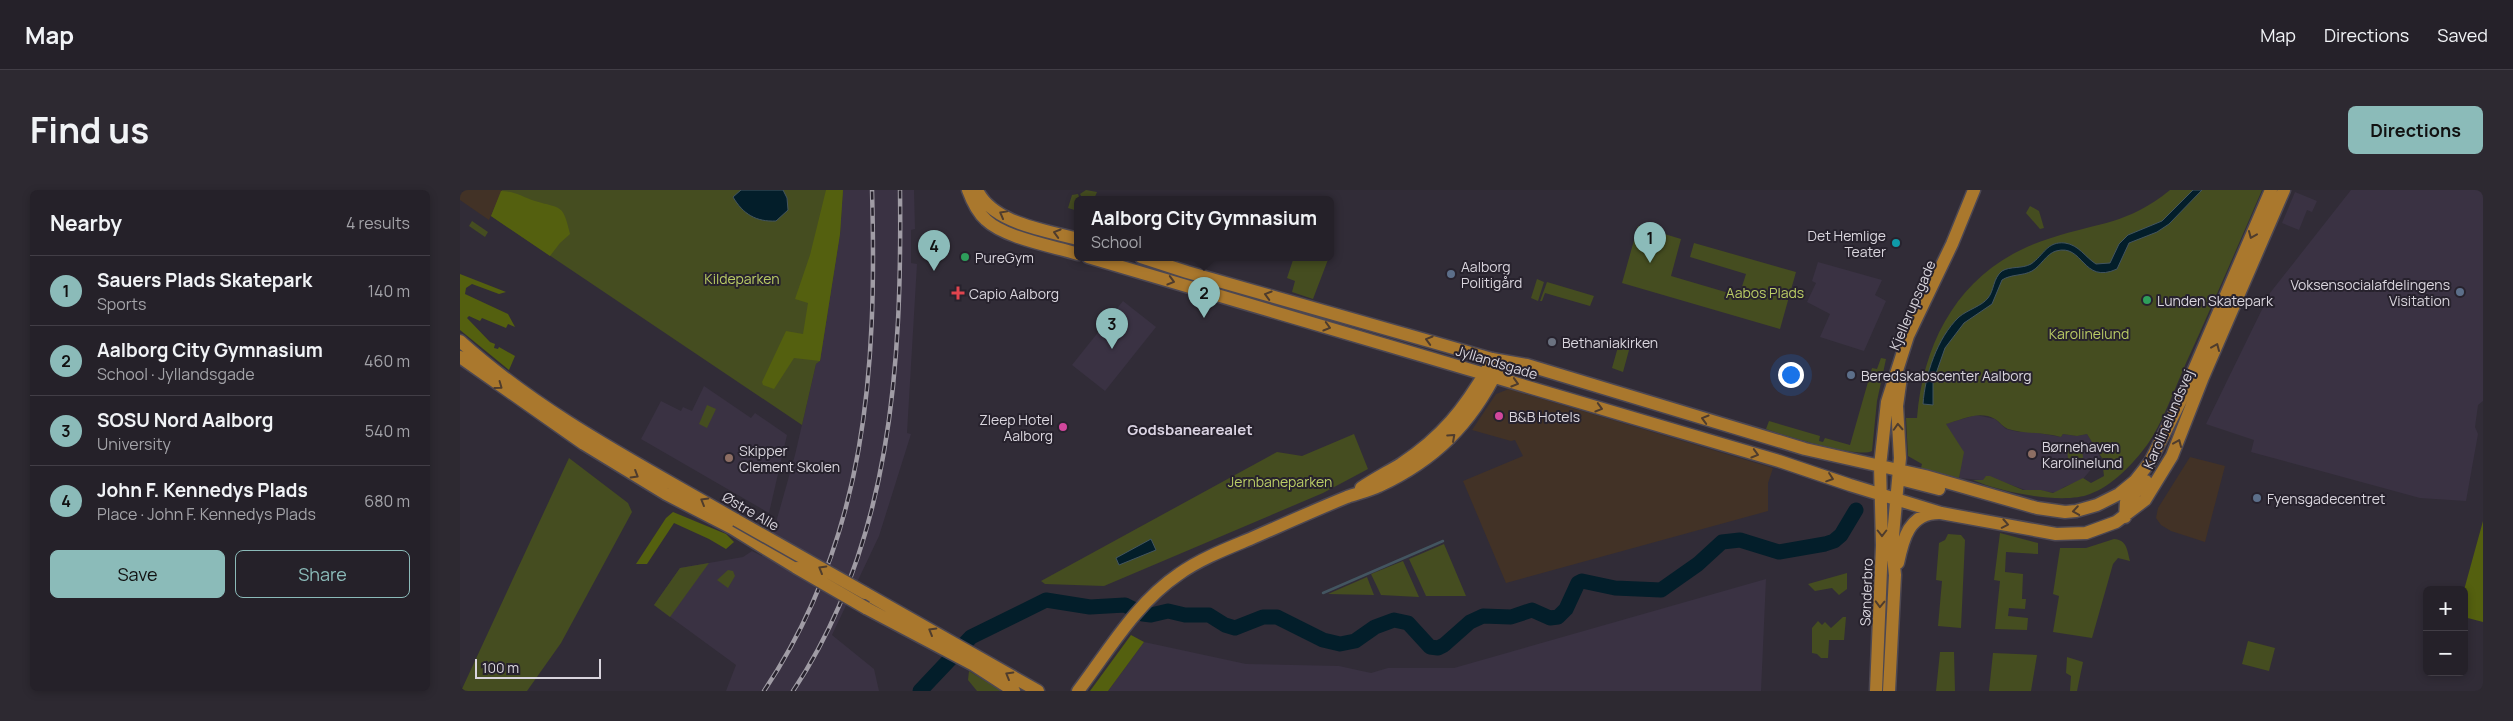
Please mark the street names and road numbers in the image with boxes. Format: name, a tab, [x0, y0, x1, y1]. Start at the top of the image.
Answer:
street label: Kjellerupsgade	[1884, 257, 1940, 353]
street label: Jyllandsgade	[1454, 341, 1540, 383]
street label: Karolinelundsvej	[2139, 366, 2197, 472]
street label: Østre Alle	[719, 487, 783, 535]
street label: Sønderbro	[1855, 558, 1877, 626]

